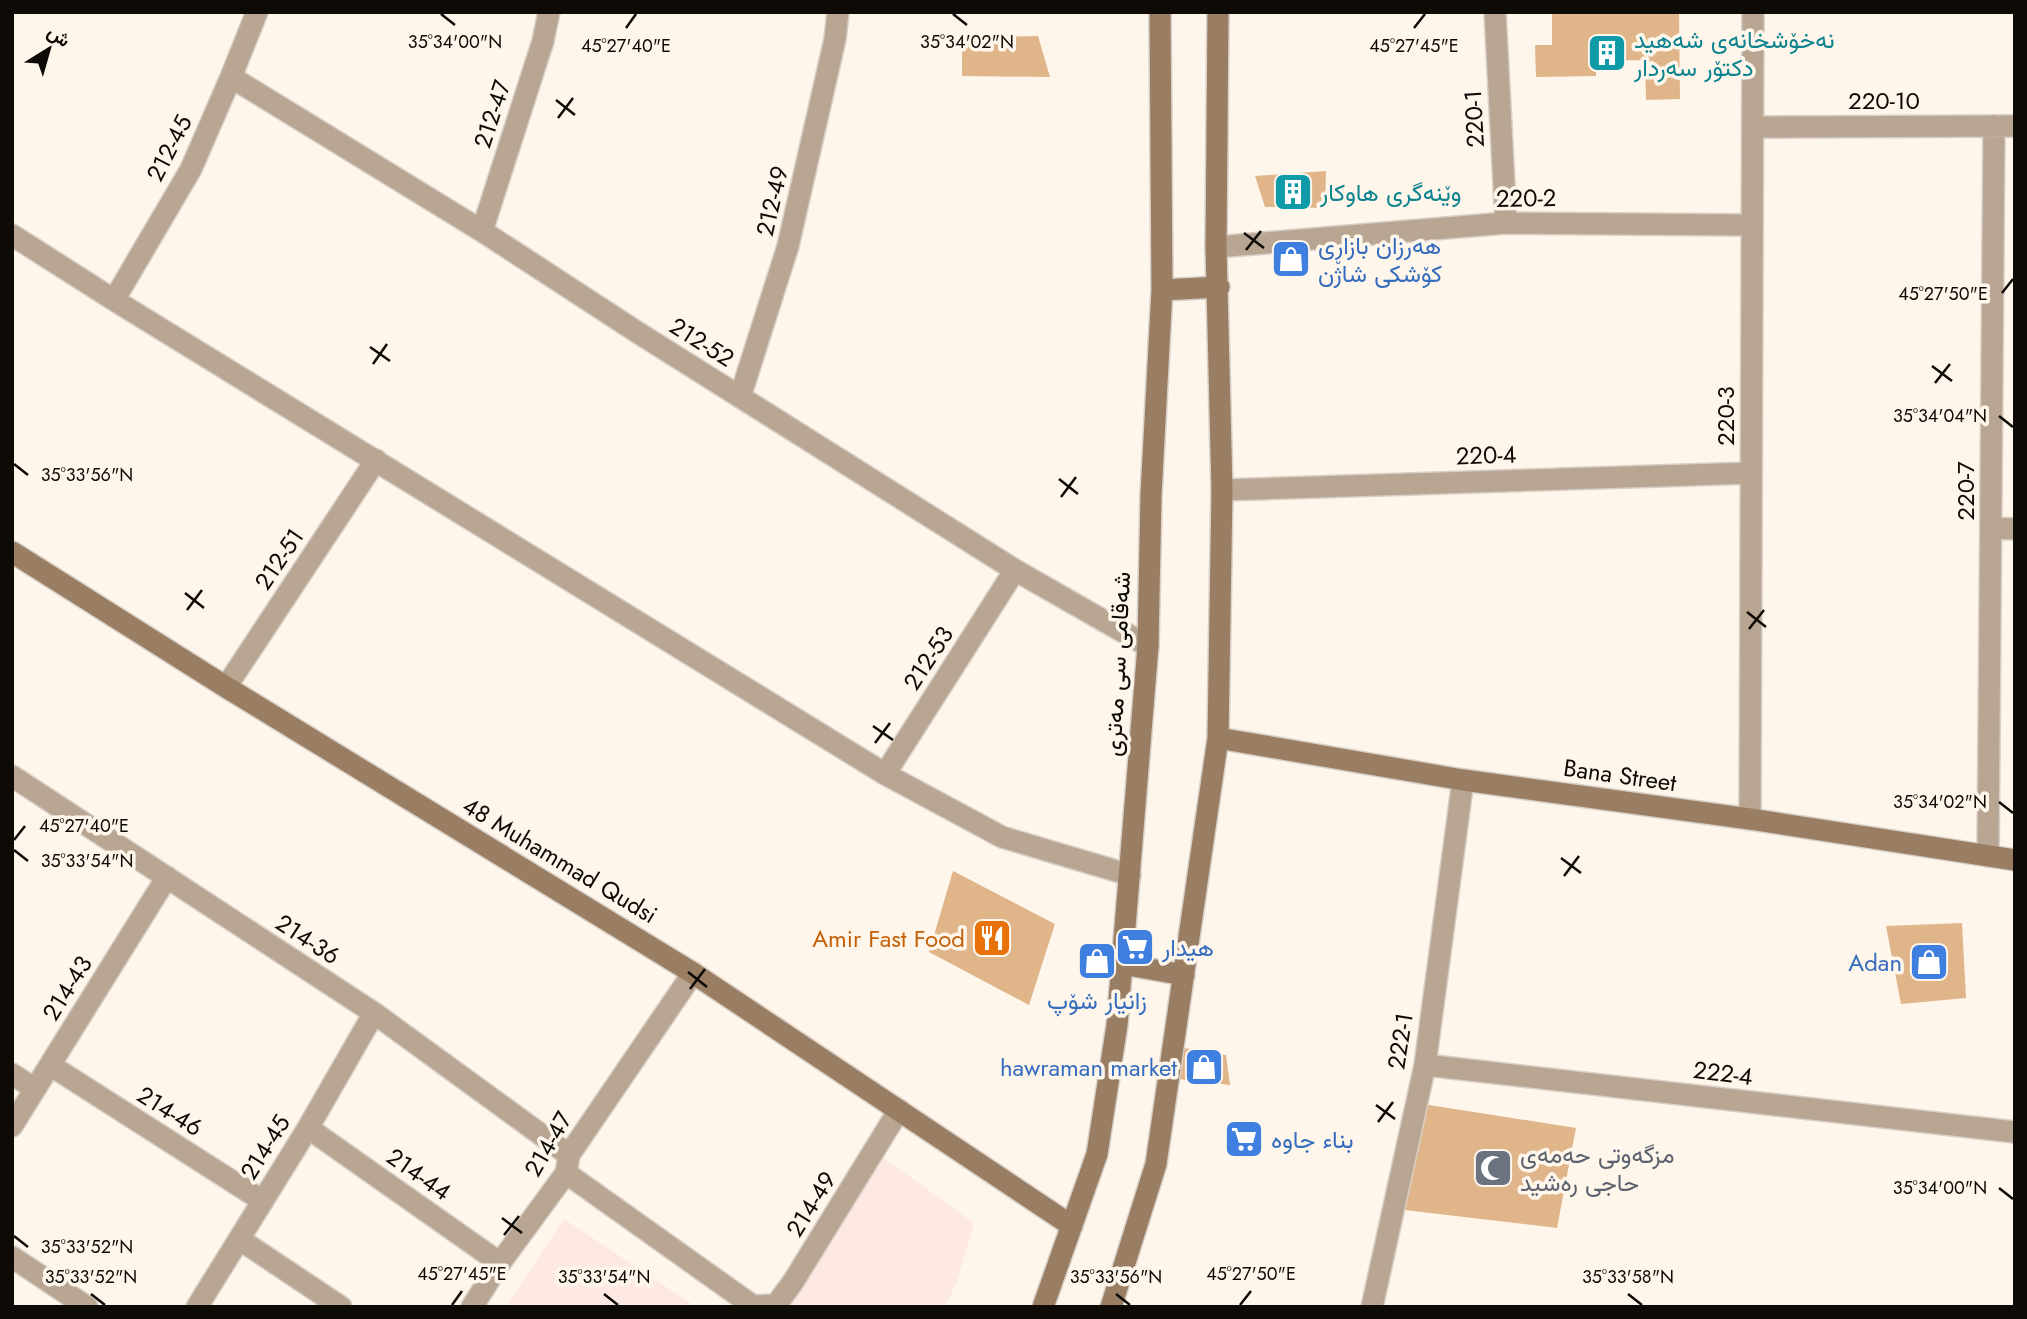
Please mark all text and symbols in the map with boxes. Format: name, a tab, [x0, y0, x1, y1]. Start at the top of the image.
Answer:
north arrow	[14, 14, 84, 84]
text: ش	[42, 18, 76, 54]
place label: نەخۆشخانەی شەهید دکتۆر سەردار	[1633, 22, 1835, 85]
text: 35°34'00"N	[408, 29, 502, 55]
text: 35°34'02"N	[920, 29, 1014, 55]
building icon: نەخۆشخانەی شەهید دکتۆر سەردار	[1586, 32, 1628, 74]
text: 45°27'40"E	[581, 33, 671, 59]
text: 45°27'45"E	[1369, 33, 1459, 59]
street label: 212-47	[465, 75, 520, 153]
street label: 220-10	[1848, 83, 1920, 118]
street label: 220-1	[1455, 89, 1493, 149]
street label: 212-45	[137, 109, 201, 187]
street label: 212-49	[747, 162, 797, 240]
building icon: وێنەگری هاوکار	[1272, 171, 1314, 213]
place label: وێنەگری هاوکار	[1319, 175, 1462, 210]
street label: 220-2	[1495, 180, 1557, 216]
place label: ھەرزان بازاڕی كۆشكی شاژن	[1318, 228, 1442, 291]
shop icon: ھەرزان بازاڕی كۆشكی شاژن	[1270, 238, 1312, 280]
text: 45°27'50"E	[1898, 281, 1988, 307]
street label: 212-52	[663, 309, 741, 375]
street label: 220-3	[1708, 386, 1743, 446]
text: 35°34'04"N	[1893, 403, 1987, 429]
street label: 220-4	[1455, 436, 1517, 474]
street label: 220-7	[1948, 461, 1983, 521]
text: 35°33'56"N	[41, 462, 133, 488]
street label: 212-51	[246, 521, 312, 597]
street label: شەقامی سی مەتری	[1095, 571, 1139, 757]
street label: 212-53	[894, 619, 962, 697]
street label: Bana Street	[1561, 750, 1679, 800]
street label: 48 Muhammad Qudsi	[456, 788, 664, 932]
text: 35°34'02"N	[1893, 789, 1987, 815]
text: 45°27'40"E	[39, 813, 129, 839]
text: 35°33'54"N	[41, 848, 133, 874]
street label: 214-36	[269, 905, 347, 973]
restaurant icon: Amir Fast Food	[971, 917, 1013, 959]
place label: Amir Fast Food	[812, 921, 965, 956]
supermarket icon: هيدار	[1114, 926, 1156, 968]
place label: هيدار	[1161, 930, 1214, 965]
shop icon: زانیار شۆپ	[1076, 940, 1118, 982]
shop icon: Adan	[1908, 941, 1950, 983]
place label: Adan	[1848, 945, 1902, 980]
street label: 214-43	[33, 949, 101, 1027]
place label: زانیار شۆپ	[1047, 983, 1147, 1018]
street label: 222-1	[1378, 1010, 1422, 1072]
shop icon: hawraman market	[1183, 1046, 1225, 1088]
place label: hawraman market	[1000, 1050, 1177, 1085]
street label: 222-4	[1691, 1052, 1755, 1094]
street label: 214-46	[130, 1077, 210, 1145]
street label: 214-47	[515, 1105, 581, 1183]
street label: 214-45	[231, 1108, 299, 1186]
supermarket icon: بناء جاوە	[1223, 1118, 1265, 1160]
place label: بناء جاوە	[1271, 1122, 1354, 1157]
place label: مزگەوتی حەمەی حاجی رەشید	[1520, 1137, 1674, 1200]
street label: 214-44	[380, 1139, 458, 1209]
mosque icon: مزگەوتی حەمەی حاجی رەشید	[1472, 1147, 1514, 1189]
street label: 214-49	[777, 1164, 845, 1244]
text: 35°34'00"N	[1893, 1175, 1987, 1201]
text: 35°33'52"N	[41, 1234, 133, 1260]
text: 45°27'45"E	[417, 1261, 507, 1287]
text: 45°27'50"E	[1206, 1261, 1296, 1287]
text: 35°33'52"N	[45, 1264, 137, 1290]
text: 35°33'54"N	[558, 1264, 650, 1290]
text: 35°33'56"N	[1070, 1264, 1162, 1290]
text: 35°33'58"N	[1582, 1264, 1674, 1290]

